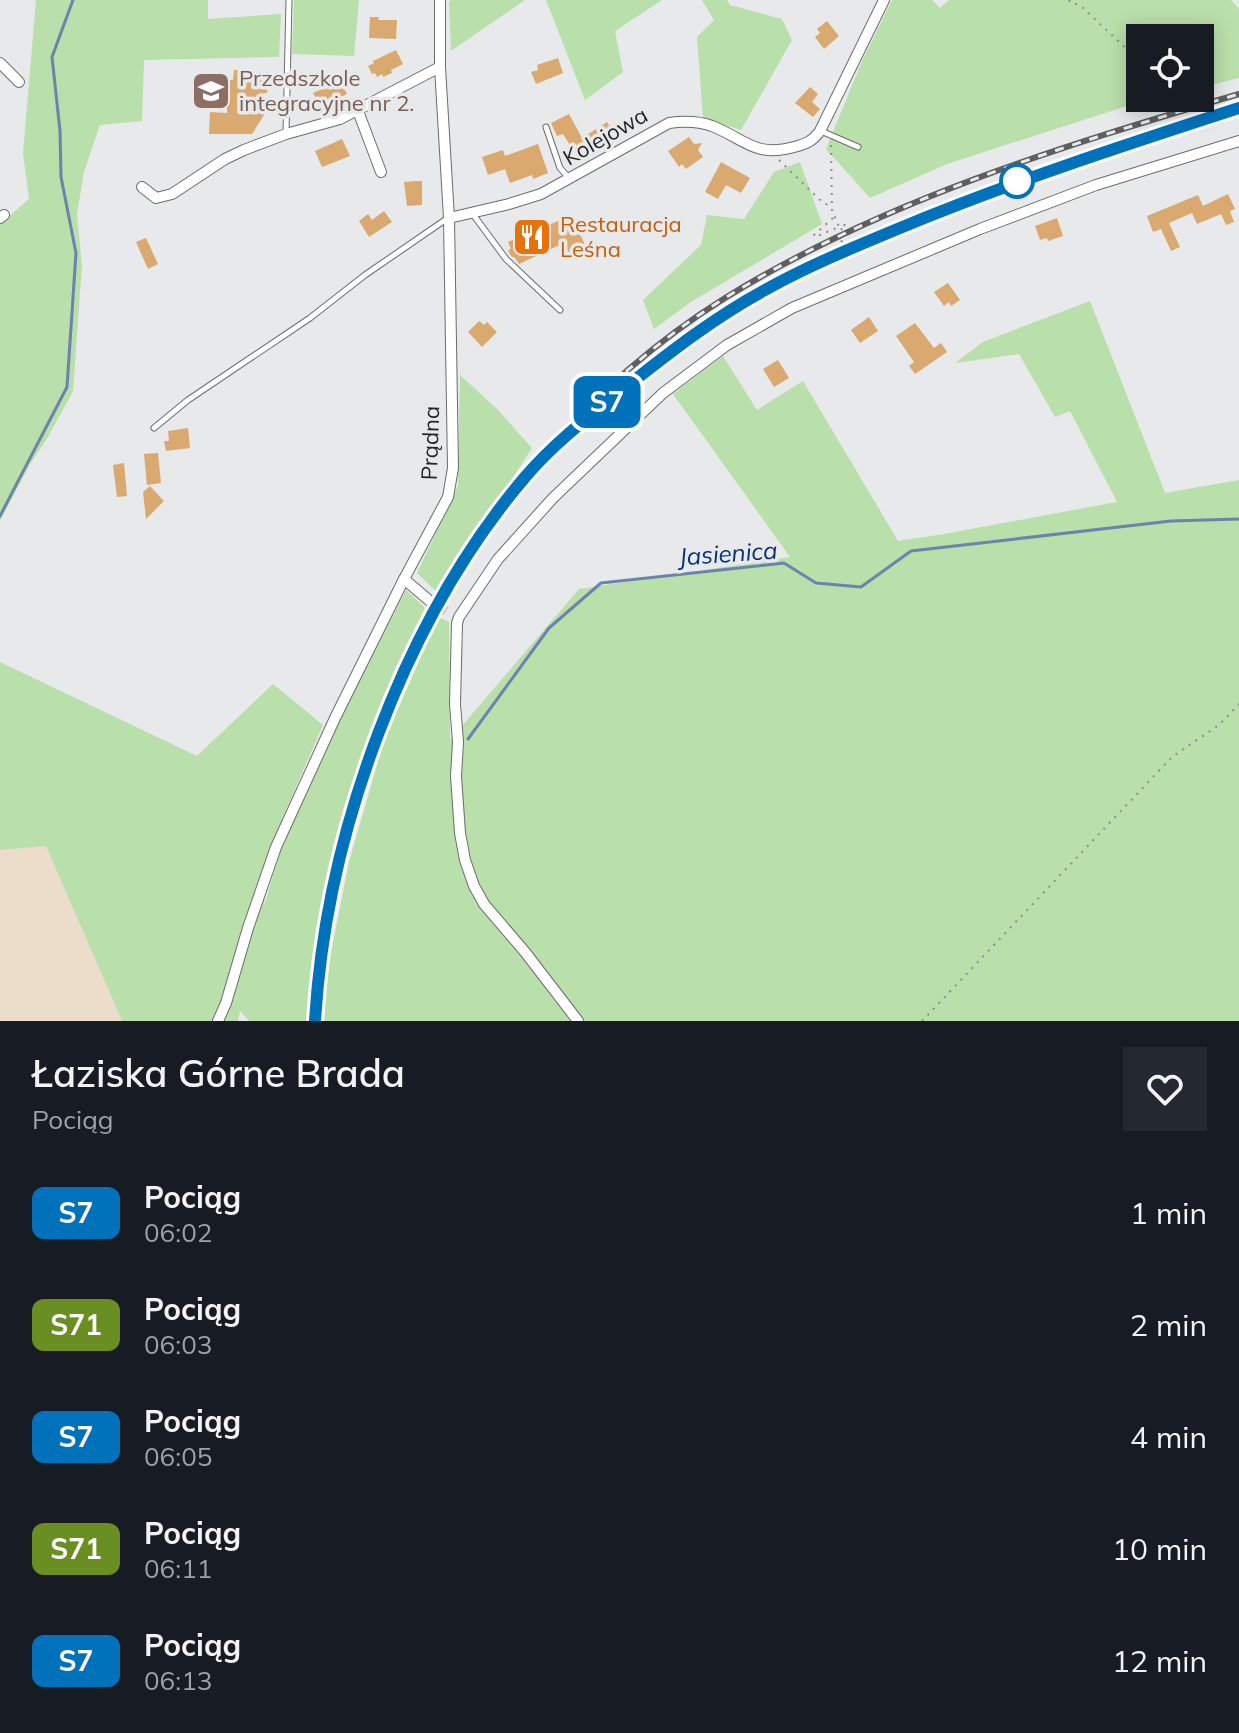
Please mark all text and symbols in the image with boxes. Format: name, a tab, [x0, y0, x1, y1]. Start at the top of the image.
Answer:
map controls	[1126, 24, 1214, 112]
button: locate	[1126, 24, 1214, 112]
place label: Przedszkole integracyjne nr 2.	[239, 64, 414, 117]
school or university icon: Przedszkole integracyjne nr 2.	[190, 70, 232, 112]
street label: Kolejowa	[558, 101, 652, 171]
unlabelled marker	[1000, 164, 1034, 198]
place label: Restauracja Leśna	[560, 210, 682, 263]
restaurant icon: Restauracja Leśna	[511, 216, 553, 258]
line badge: S7	[571, 376, 643, 428]
text: S7	[590, 384, 624, 419]
street label: Prądna	[415, 405, 445, 481]
water label: Jasienica	[676, 535, 778, 572]
button: heart	[1123, 1047, 1207, 1131]
text: Łaziska Górne Brada	[32, 1049, 405, 1097]
text: Pociąg	[32, 1103, 114, 1136]
text: Pociąg	[144, 1178, 241, 1216]
text: 1 min	[1130, 1194, 1207, 1232]
text: S7	[59, 1195, 93, 1230]
text: 06:02	[144, 1216, 212, 1249]
text: Pociąg	[144, 1290, 241, 1328]
text: 2 min	[1130, 1306, 1207, 1344]
text: S71	[50, 1307, 102, 1342]
text: 06:03	[144, 1328, 212, 1361]
text: Pociąg	[144, 1402, 241, 1440]
text: 4 min	[1130, 1418, 1207, 1456]
text: S7	[59, 1419, 93, 1454]
text: 06:05	[144, 1440, 212, 1473]
text: Pociąg	[144, 1514, 241, 1552]
text: 10 min	[1112, 1530, 1207, 1568]
text: S71	[50, 1531, 102, 1566]
text: 06:11	[144, 1552, 212, 1585]
text: Pociąg	[144, 1626, 241, 1664]
text: 12 min	[1112, 1642, 1207, 1680]
text: S7	[59, 1643, 93, 1678]
text: 06:13	[144, 1664, 212, 1697]

